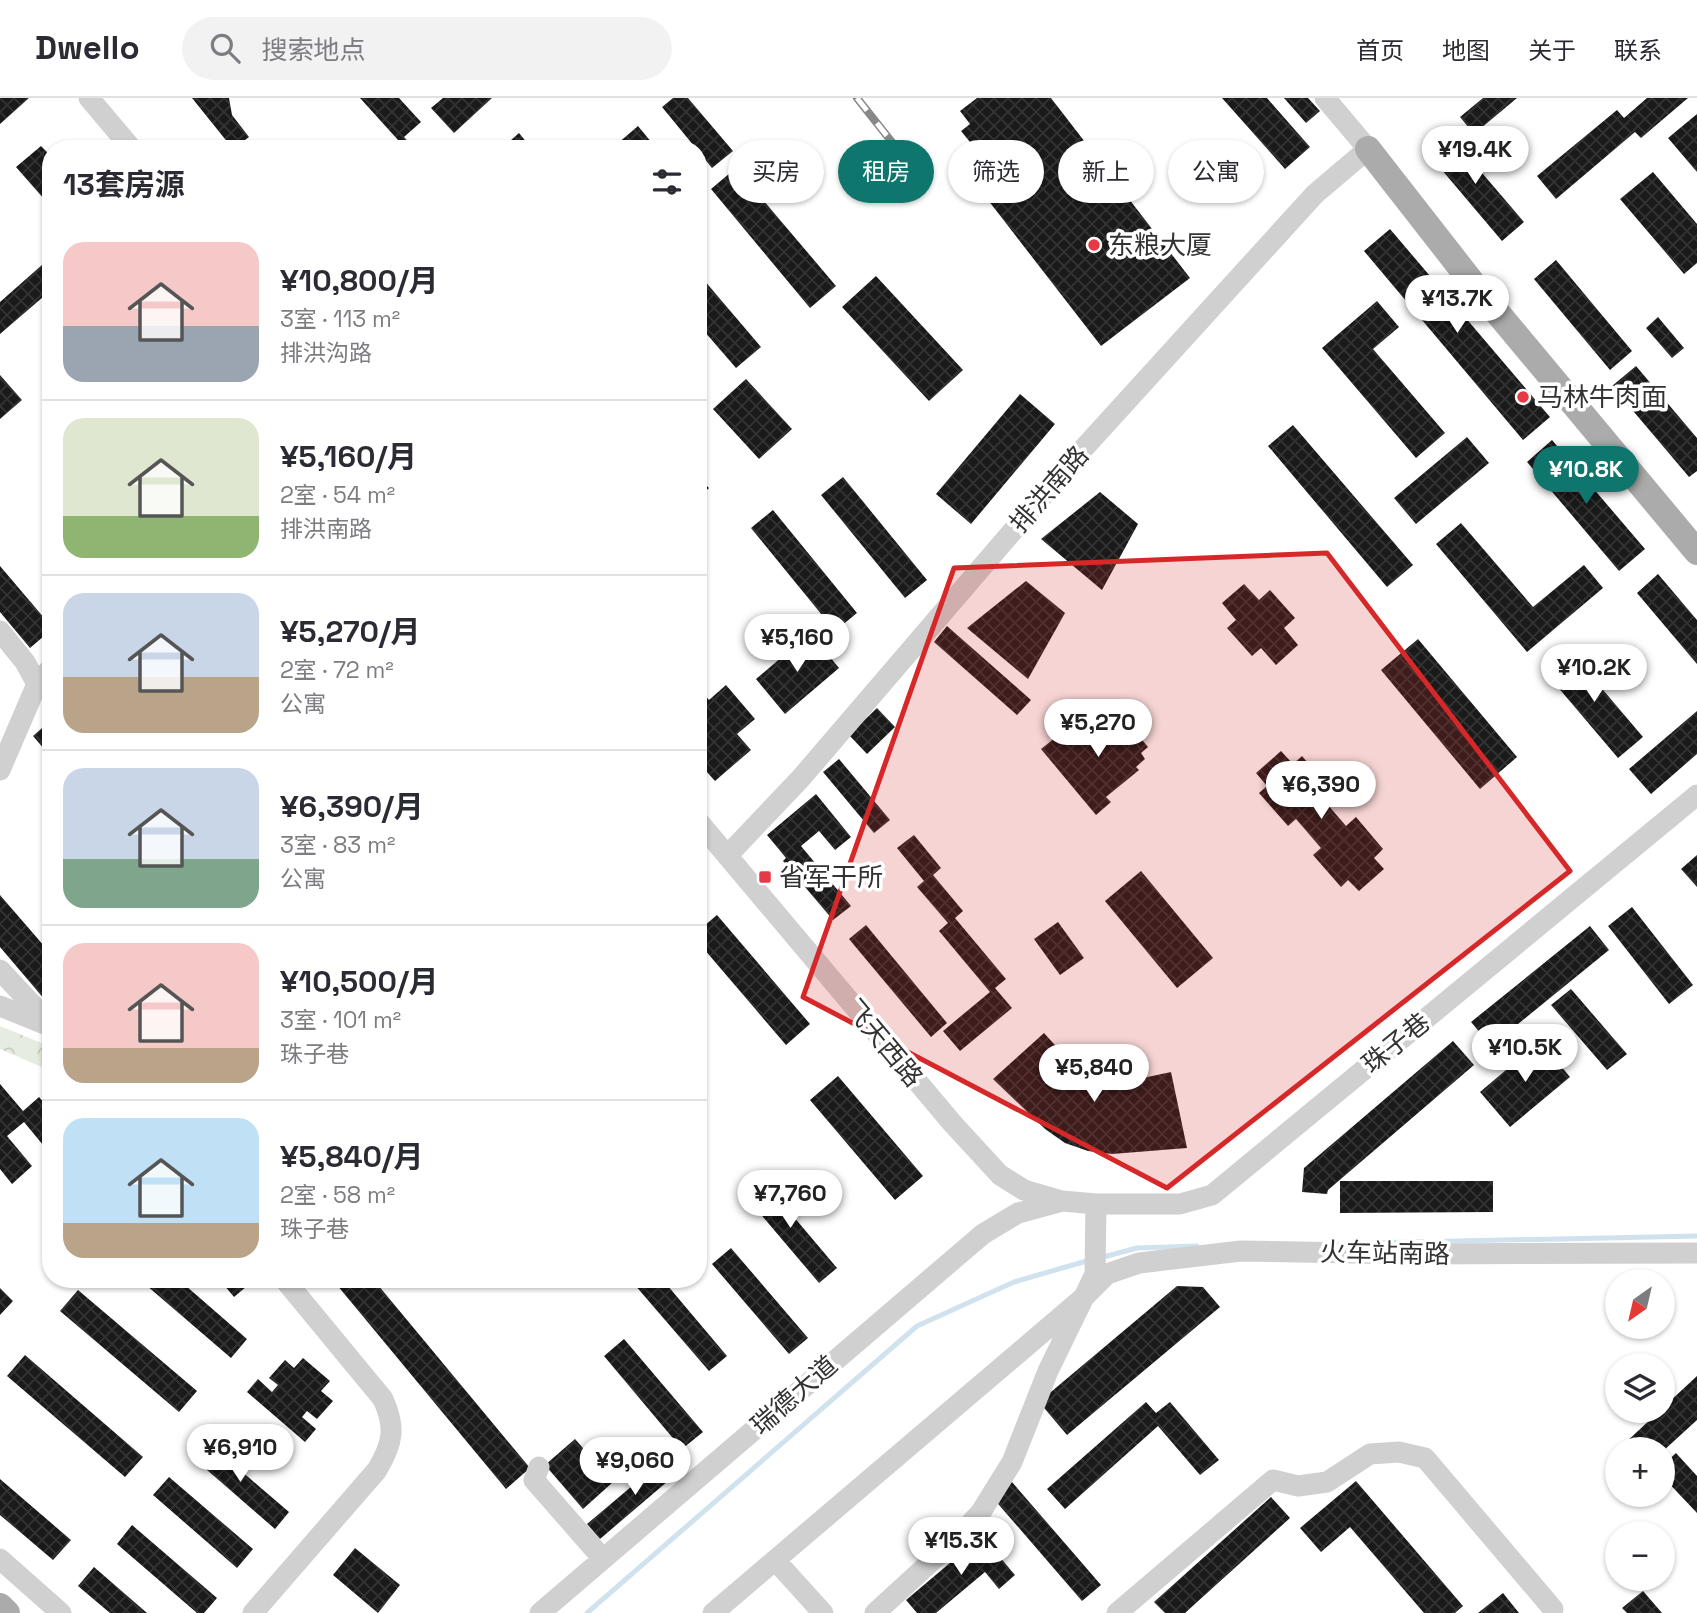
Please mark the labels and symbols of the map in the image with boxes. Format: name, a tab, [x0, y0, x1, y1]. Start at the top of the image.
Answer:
pin: ¥19.4K	[1418, 126, 1532, 186]
place label: 东粮大厦	[1108, 228, 1212, 262]
marker: 东粮大厦	[1086, 237, 1102, 253]
pin: ¥13.7K	[1400, 275, 1514, 335]
place label: 马林牛肉面	[1537, 380, 1667, 414]
marker: 马林牛肉面	[1515, 389, 1531, 405]
street label: 排洪南路	[1002, 439, 1096, 539]
pin: ¥10.8K	[1529, 446, 1643, 506]
pin: ¥5,160	[740, 614, 854, 674]
pin: ¥10.2K	[1537, 644, 1651, 704]
pin: ¥5,270	[1041, 700, 1155, 759]
pin: ¥6,390	[1264, 762, 1378, 821]
place label: 省军干所	[779, 860, 883, 894]
marker: 省军干所	[757, 869, 773, 885]
street label: 飞天西路	[838, 992, 930, 1094]
street label: 珠子巷	[1355, 1005, 1437, 1081]
pin: ¥10.5K	[1468, 1024, 1582, 1084]
pin: ¥5,840	[1037, 1044, 1151, 1104]
pin: ¥7,760	[733, 1170, 847, 1230]
street label: 火车站南路	[1320, 1235, 1450, 1271]
north arrow	[1605, 1269, 1675, 1339]
street label: 瑞德大道	[744, 1348, 844, 1442]
pin: ¥6,910	[183, 1424, 297, 1484]
pin: ¥9,060	[578, 1438, 692, 1497]
pin: ¥15.3K	[904, 1518, 1018, 1577]

